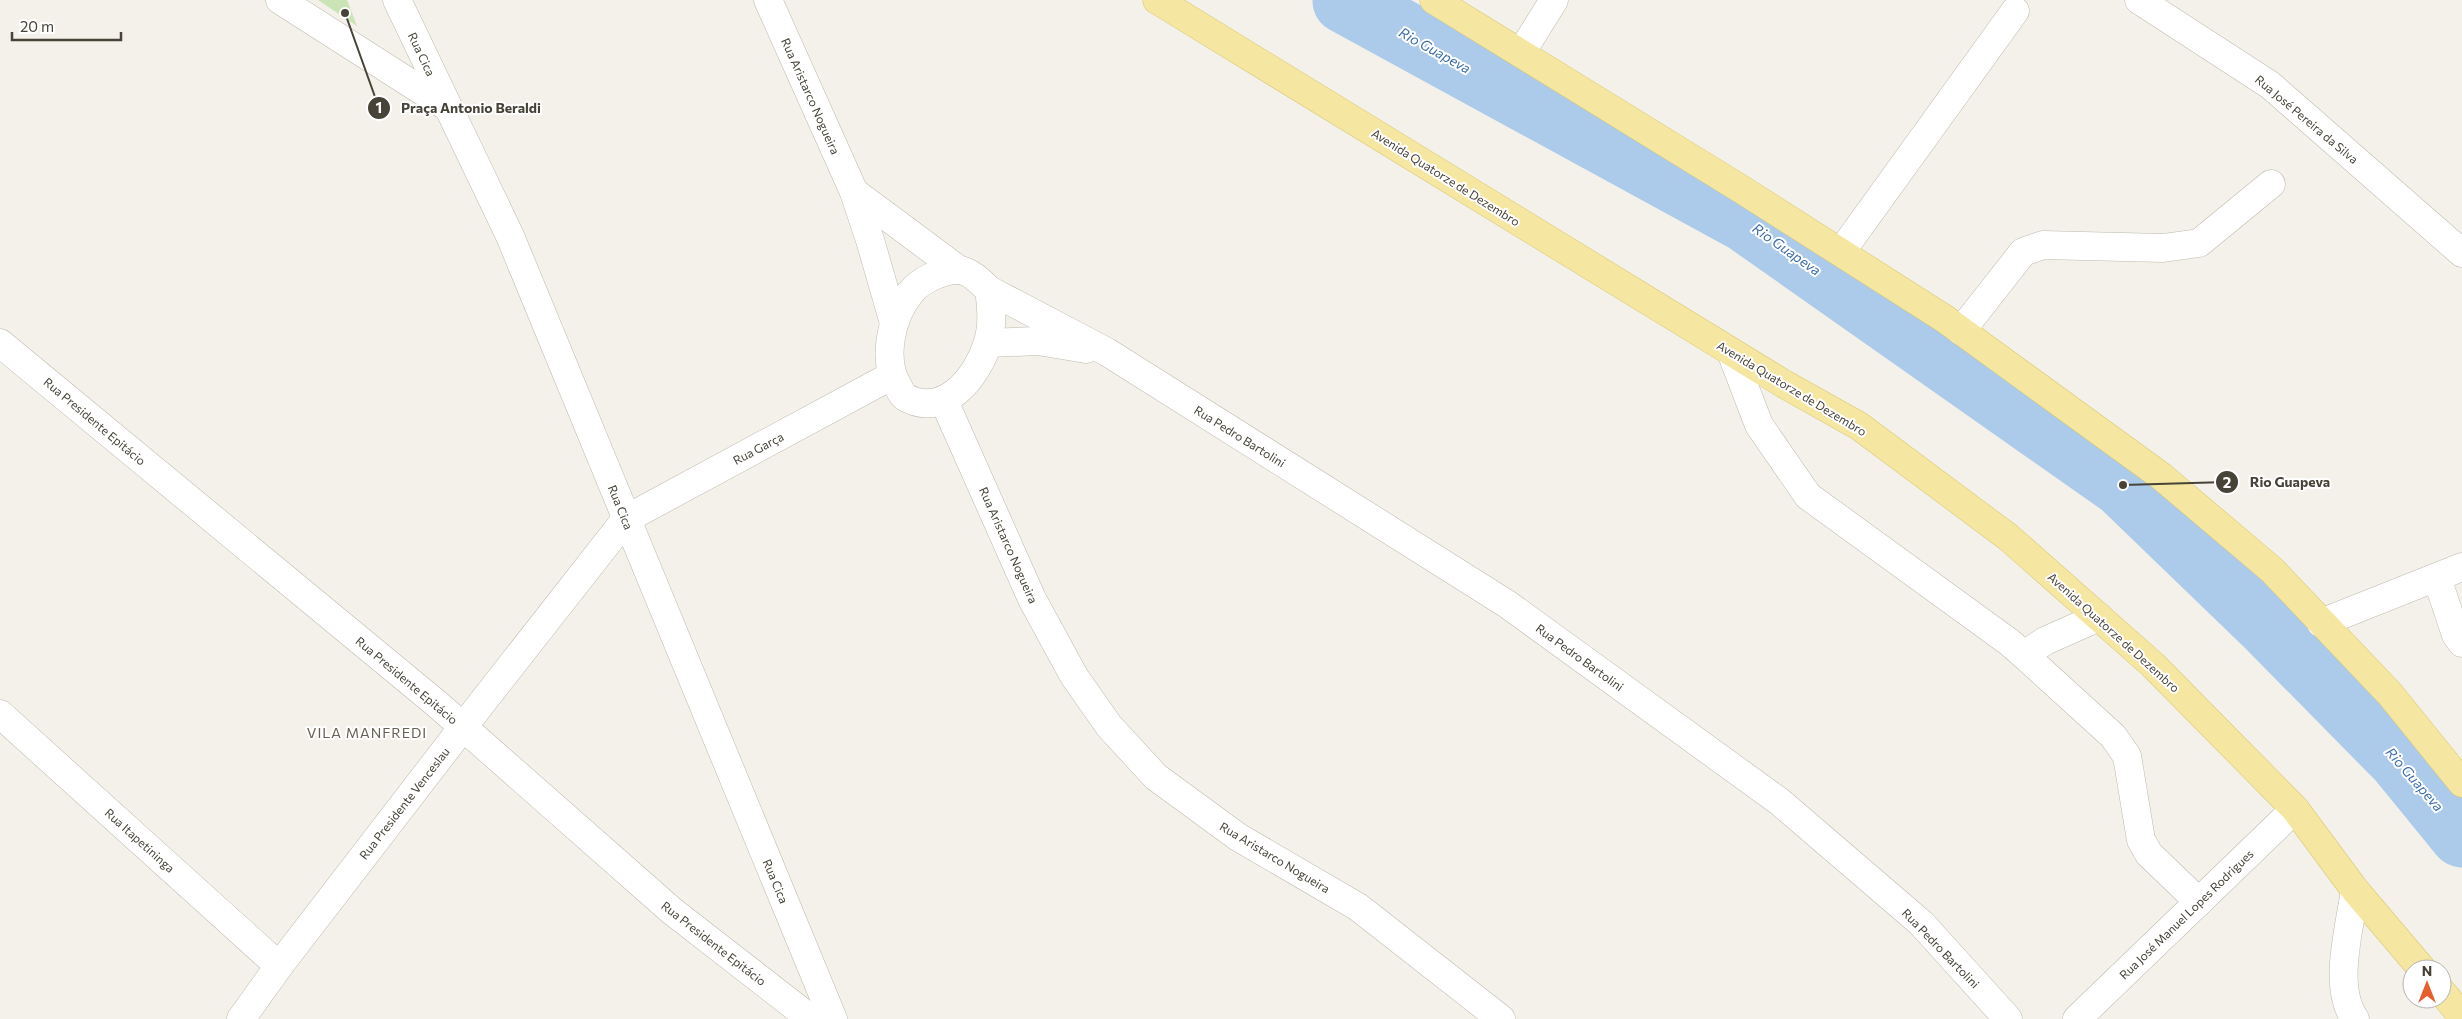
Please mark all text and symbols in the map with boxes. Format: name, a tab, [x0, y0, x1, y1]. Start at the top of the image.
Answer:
scale bar	[12, 10, 121, 42]
text: 20 m	[20, 17, 54, 35]
water label: Rio Guapeva	[1396, 23, 1474, 77]
street label: Rua Cica	[406, 30, 438, 78]
street label: Rua Aristarco Nogueira	[779, 36, 843, 156]
street label: Rua José Pereira da Silva	[2252, 72, 2361, 167]
callout: Praça Antonio Beraldi	[366, 94, 551, 123]
text: 1	[376, 98, 382, 116]
text: Praça Antonio Beraldi	[401, 99, 541, 116]
street label: Avenida Quatorze de Dezembro	[1369, 125, 1523, 229]
water label: Rio Guapeva	[1750, 219, 1824, 279]
street label: Avenida Quatorze de Dezembro	[1715, 338, 1869, 438]
street label: Rua Presidente Epitácio	[41, 374, 149, 468]
street label: Rua Pedro Bartolini	[1192, 402, 1288, 470]
street label: Rua Garça	[730, 429, 786, 467]
callout: Rio Guapeva	[2215, 468, 2340, 497]
text: 2	[2223, 473, 2231, 491]
text: Rio Guapeva	[2250, 473, 2330, 490]
street label: Rua Cica	[606, 483, 636, 531]
street label: Rua Aristarco Nogueira	[977, 485, 1041, 605]
street label: Avenida Quatorze de Dezembro	[2045, 569, 2183, 695]
street label: Rua Pedro Bartolini	[1533, 621, 1627, 693]
street label: Rua Presidente Epitácio	[353, 633, 461, 727]
district label: VILA MANFREDI	[307, 724, 427, 741]
street label: Rua Presidente Venceslau	[356, 744, 452, 862]
water label: Rio Guapeva	[2383, 744, 2447, 814]
street label: Rua Itapetininga	[102, 805, 178, 875]
street label: Rua Aristarco Nogueira	[1217, 819, 1333, 895]
street label: Rua José Manuel Lopes Rodrigues	[2116, 846, 2257, 982]
street label: Rua Cica	[760, 857, 792, 905]
street label: Rua Presidente Epitácio	[659, 898, 769, 988]
street label: Rua Pedro Bartolini	[1900, 905, 1982, 991]
north arrow	[2402, 959, 2452, 1009]
text: N	[2422, 962, 2432, 979]

